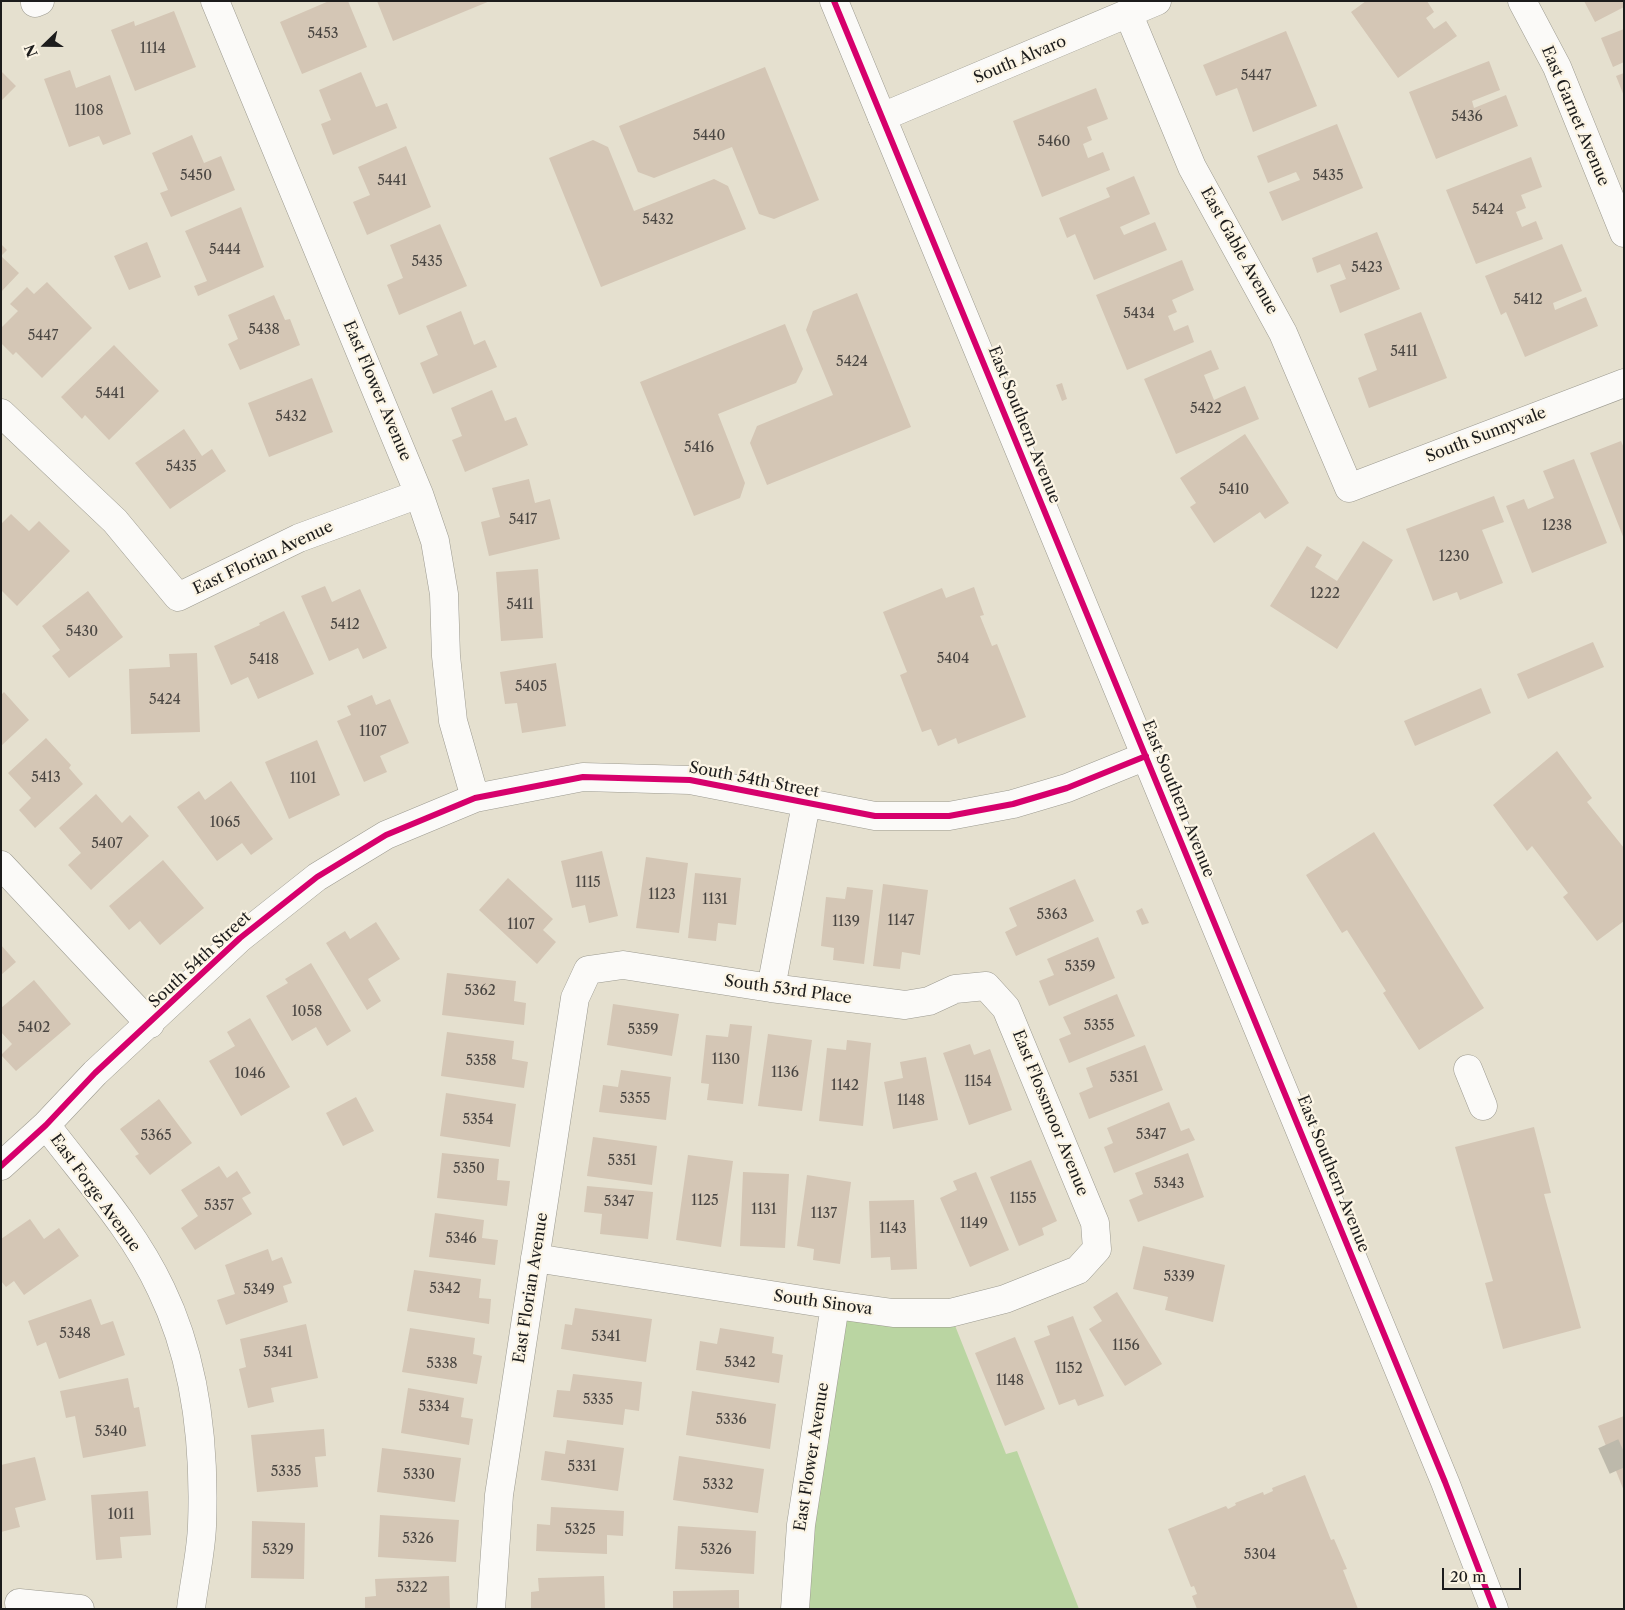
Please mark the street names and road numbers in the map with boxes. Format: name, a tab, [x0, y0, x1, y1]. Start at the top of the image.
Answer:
street label: South Alvaro	[971, 32, 1069, 88]
street label: East Garnet Avenue	[1537, 43, 1613, 189]
street label: East Gable Avenue	[1196, 184, 1282, 318]
street label: East Flower Avenue	[339, 318, 415, 464]
street label: East Southern Avenue	[984, 344, 1064, 506]
street label: South Sunnyvale	[1423, 403, 1549, 467]
street label: East Florian Avenue	[190, 517, 336, 599]
street label: East Southern Avenue	[1138, 718, 1218, 880]
street label: South 54th Street	[687, 758, 821, 802]
street label: South 54th Street	[145, 908, 255, 1012]
street label: South 53rd Place	[723, 972, 853, 1008]
street label: East Flossmoor Avenue	[1008, 1027, 1092, 1199]
street label: East Southern Avenue	[1293, 1093, 1373, 1255]
street label: East Forge Avenue	[46, 1130, 144, 1256]
street label: East Florian Avenue	[510, 1211, 552, 1365]
street label: South Sinova	[772, 1287, 874, 1319]
street label: East Flower Avenue	[791, 1381, 833, 1533]

